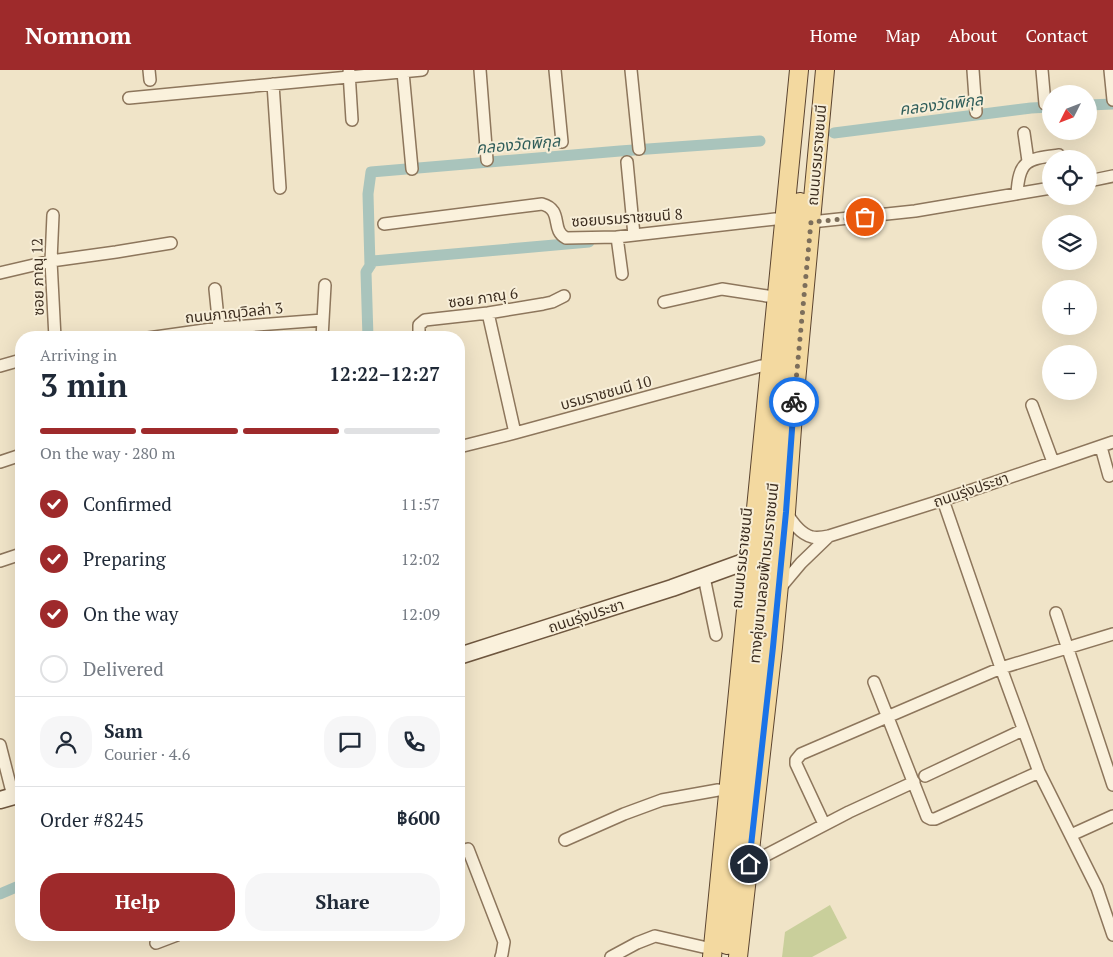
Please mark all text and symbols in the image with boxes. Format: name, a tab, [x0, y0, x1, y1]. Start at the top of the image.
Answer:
text: Nomnom	[25, 19, 132, 51]
text: Home	[810, 23, 857, 47]
text: Map	[885, 23, 920, 47]
text: About	[948, 23, 997, 47]
text: Contact	[1025, 23, 1088, 47]
north arrow	[1042, 85, 1098, 140]
map controls	[1042, 85, 1097, 400]
water label: คลองวัดพิกุล	[898, 88, 985, 120]
street label: ถนนบรมราชชนนี	[802, 104, 830, 206]
water label: คลองวัดพิกุล	[475, 129, 562, 159]
button: locate	[1042, 150, 1097, 205]
pin	[844, 196, 886, 238]
street label: ซอยบรมราชชนนี 8	[571, 203, 683, 231]
icon: bag	[851, 203, 879, 231]
button: layers	[1042, 215, 1097, 270]
street label: ซอย ภาณุ 12	[26, 238, 48, 316]
button: +	[1042, 280, 1097, 335]
street label: ซอย ภาณุ 6	[447, 282, 519, 312]
street label: ถนนภาณุวิลล่า 3	[184, 297, 284, 327]
text: Arriving in	[40, 344, 117, 366]
button: −	[1042, 345, 1097, 400]
text: 12:22–12:27	[329, 361, 440, 386]
text: 3 min	[40, 364, 128, 406]
street label: บรมราชชนนี 10	[558, 370, 654, 414]
courier	[769, 377, 819, 427]
icon: bike	[780, 388, 808, 416]
text: On the way · 280 m	[40, 442, 175, 464]
street label: ถนนรุ่งประชา	[930, 467, 1011, 511]
street label: ทางคู่ขนานลอยฟ้าบรมราชชนนี	[744, 482, 782, 664]
icon: check	[40, 490, 68, 518]
text: Confirmed	[83, 491, 172, 516]
text: 11:57	[401, 493, 440, 515]
street label: ถนนบรมราชชนนี	[726, 506, 756, 609]
icon: check	[40, 545, 68, 573]
text: Preparing	[83, 546, 166, 571]
text: 12:02	[401, 548, 440, 570]
street label: ถนนรุ่งประชา	[545, 593, 626, 637]
icon: check	[40, 600, 68, 628]
text: On the way	[83, 601, 178, 626]
text: 12:09	[401, 603, 440, 625]
text: Delivered	[83, 656, 164, 681]
button: person	[40, 716, 92, 768]
button: chat	[324, 716, 376, 768]
button: phone	[388, 716, 440, 768]
text: Sam	[104, 718, 143, 743]
text: Courier · 4.6	[104, 743, 190, 765]
text: ฿600	[397, 805, 440, 830]
text: Order #8245	[40, 807, 144, 832]
pin	[728, 843, 770, 885]
icon: home	[735, 850, 763, 878]
button: Help	[40, 873, 235, 931]
button: Share	[245, 873, 440, 931]

